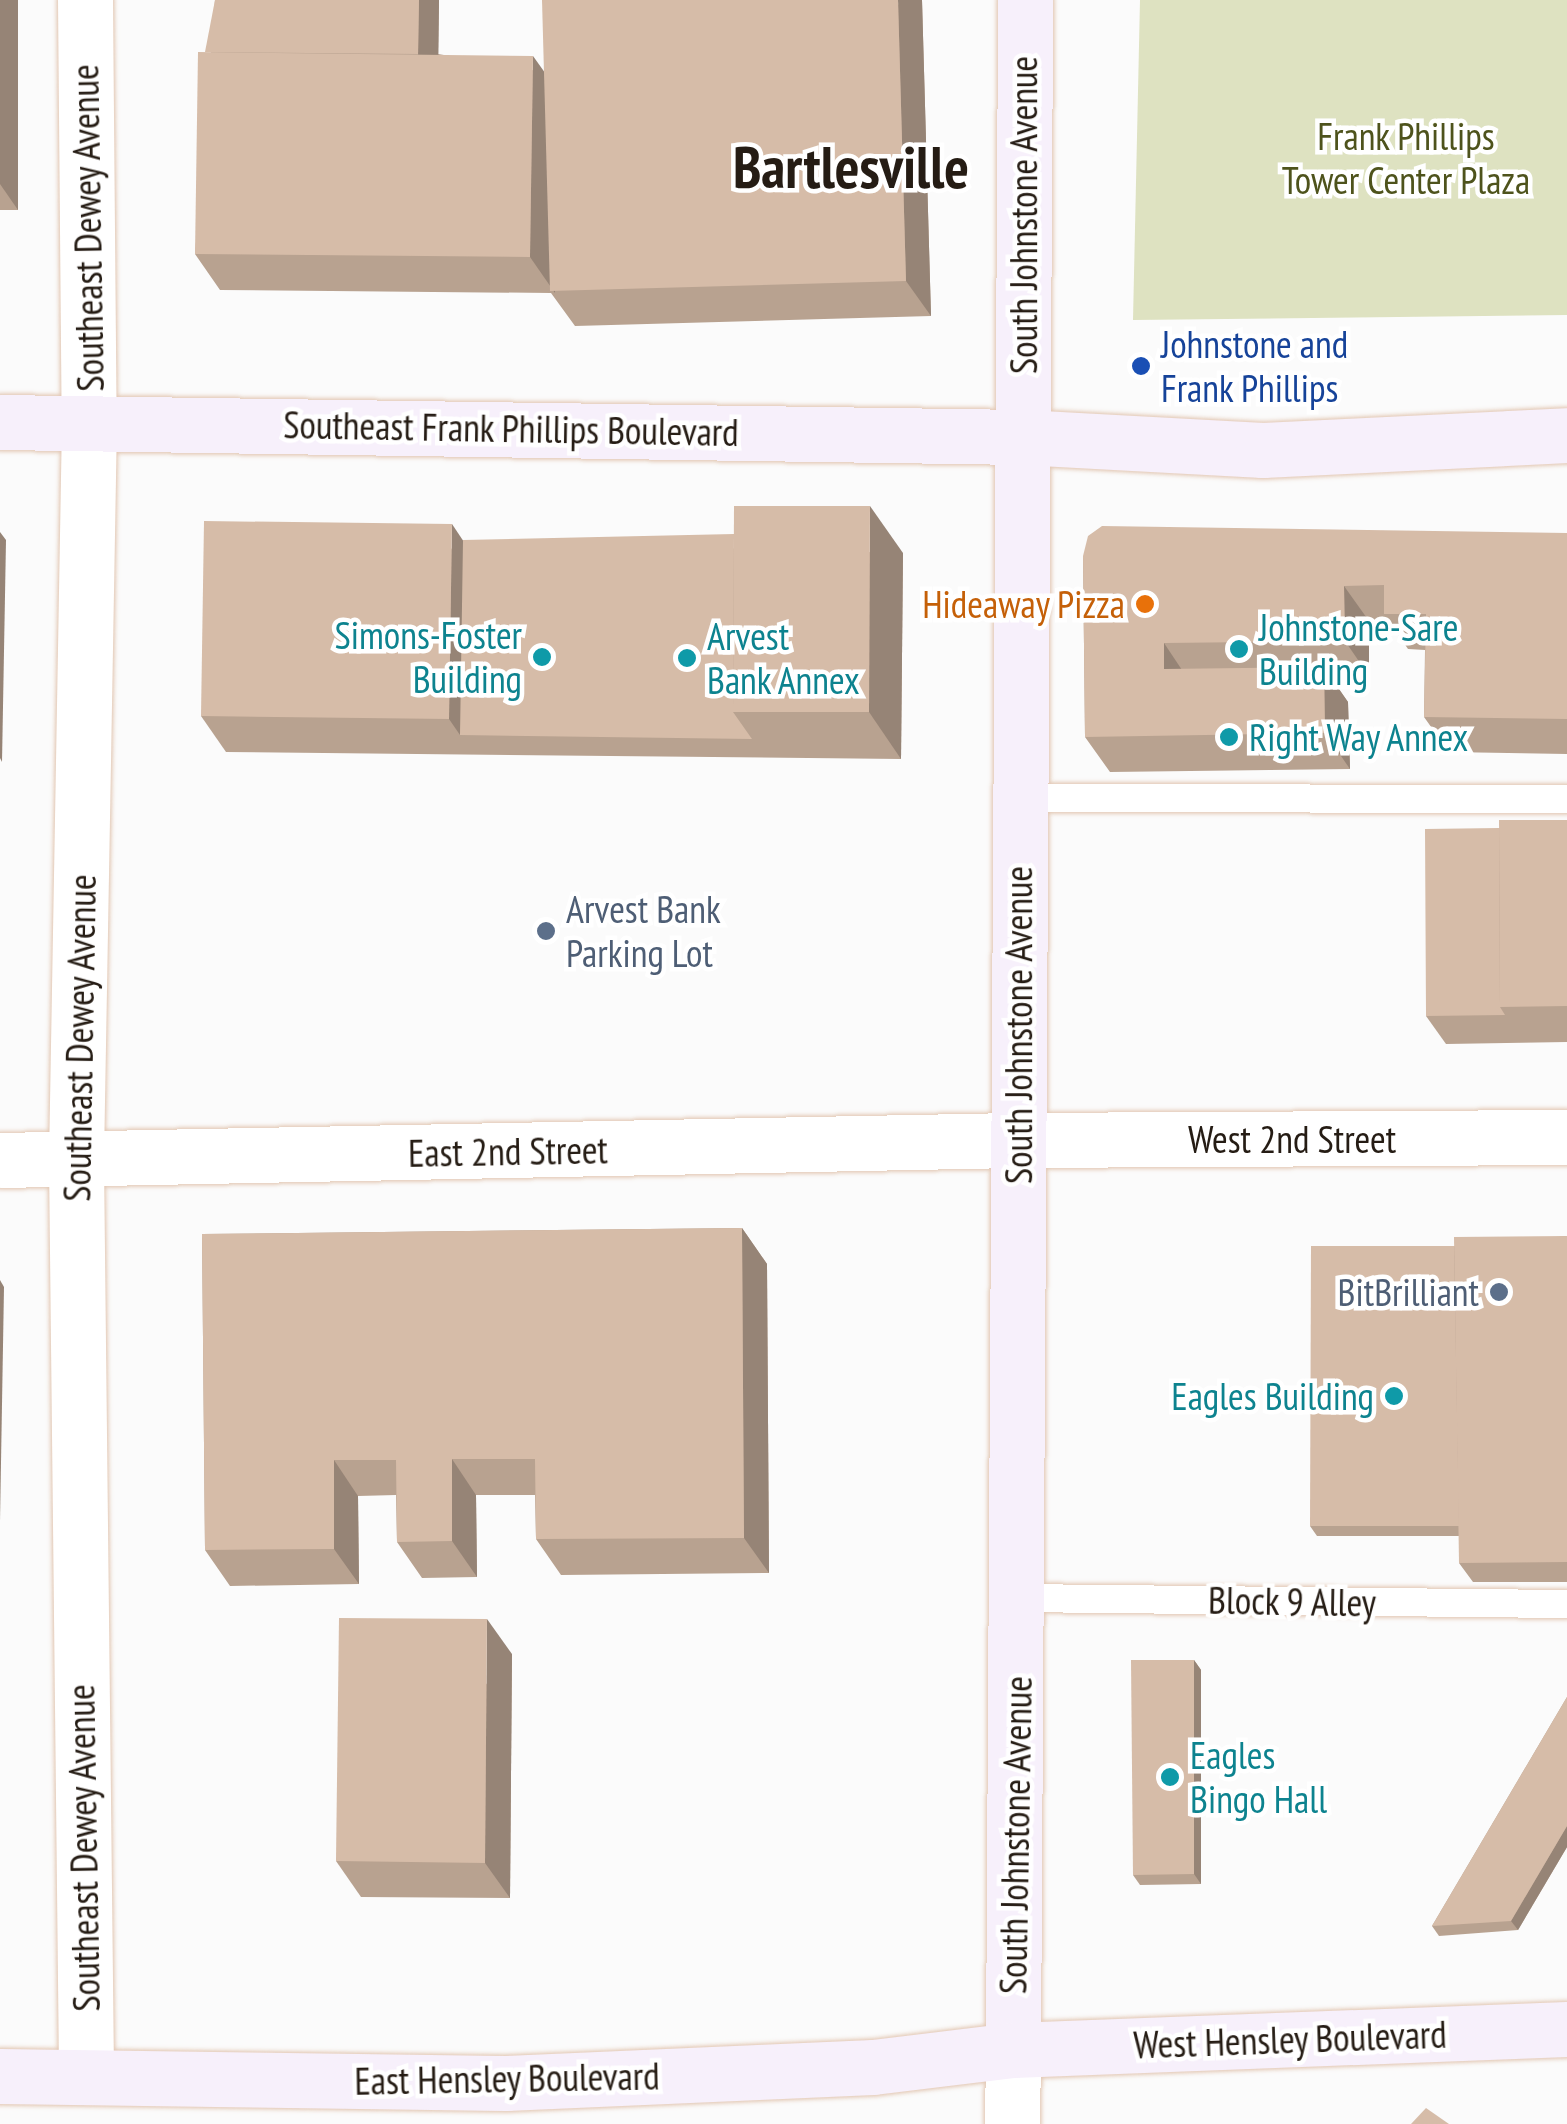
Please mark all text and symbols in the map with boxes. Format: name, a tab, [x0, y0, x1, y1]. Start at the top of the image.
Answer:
street label: South Johnstone Avenue	[1000, 55, 1046, 375]
street label: Southeast Dewey Avenue	[61, 63, 113, 393]
park label: Frank Phillips Tower Center Plaza	[1282, 113, 1530, 202]
district label: Bartlesville	[733, 132, 969, 202]
place label: Johnstone and Frank Phillips	[1161, 321, 1348, 410]
marker: Johnstone and Frank Phillips	[1130, 355, 1152, 377]
street label: Southeast Frank Phillips Boulevard	[282, 401, 740, 455]
place label: Hideaway Pizza	[921, 581, 1125, 627]
marker: Hideaway Pizza	[1134, 593, 1156, 615]
place label: Johnstone-Sare Building	[1259, 604, 1458, 694]
place label: Simons-Foster Building	[335, 612, 522, 702]
place label: Arvest Bank Annex	[707, 613, 862, 702]
marker: Johnstone-Sare Building	[1228, 638, 1250, 660]
marker: Simons-Foster Building	[531, 646, 553, 668]
marker: Arvest Bank Annex	[676, 647, 698, 669]
place label: Right Way Annex	[1249, 714, 1471, 760]
marker: Right Way Annex	[1218, 726, 1240, 748]
street label: South Johnstone Avenue	[995, 865, 1041, 1185]
street label: Southeast Dewey Avenue	[53, 873, 105, 1203]
place label: Arvest Bank Parking Lot	[566, 886, 721, 976]
marker: Arvest Bank Parking Lot	[535, 920, 557, 942]
street label: West 2nd Street	[1188, 1116, 1396, 1162]
street label: East 2nd Street	[408, 1126, 608, 1176]
place label: BitBrilliant	[1338, 1269, 1479, 1315]
marker: BitBrilliant	[1488, 1281, 1510, 1303]
place label: Eagles Building	[1171, 1373, 1374, 1419]
marker: Eagles Building	[1383, 1385, 1405, 1407]
street label: Block 9 Alley	[1207, 1577, 1377, 1625]
street label: South Johnstone Avenue	[989, 1675, 1041, 1995]
street label: Southeast Dewey Avenue	[57, 1683, 109, 2013]
place label: Eagles Bingo Hall	[1190, 1732, 1327, 1822]
marker: Eagles Bingo Hall	[1159, 1766, 1181, 1788]
street label: West Hensley Boulevard	[1132, 2011, 1448, 2067]
street label: East Hensley Boulevard	[354, 2053, 660, 2103]

